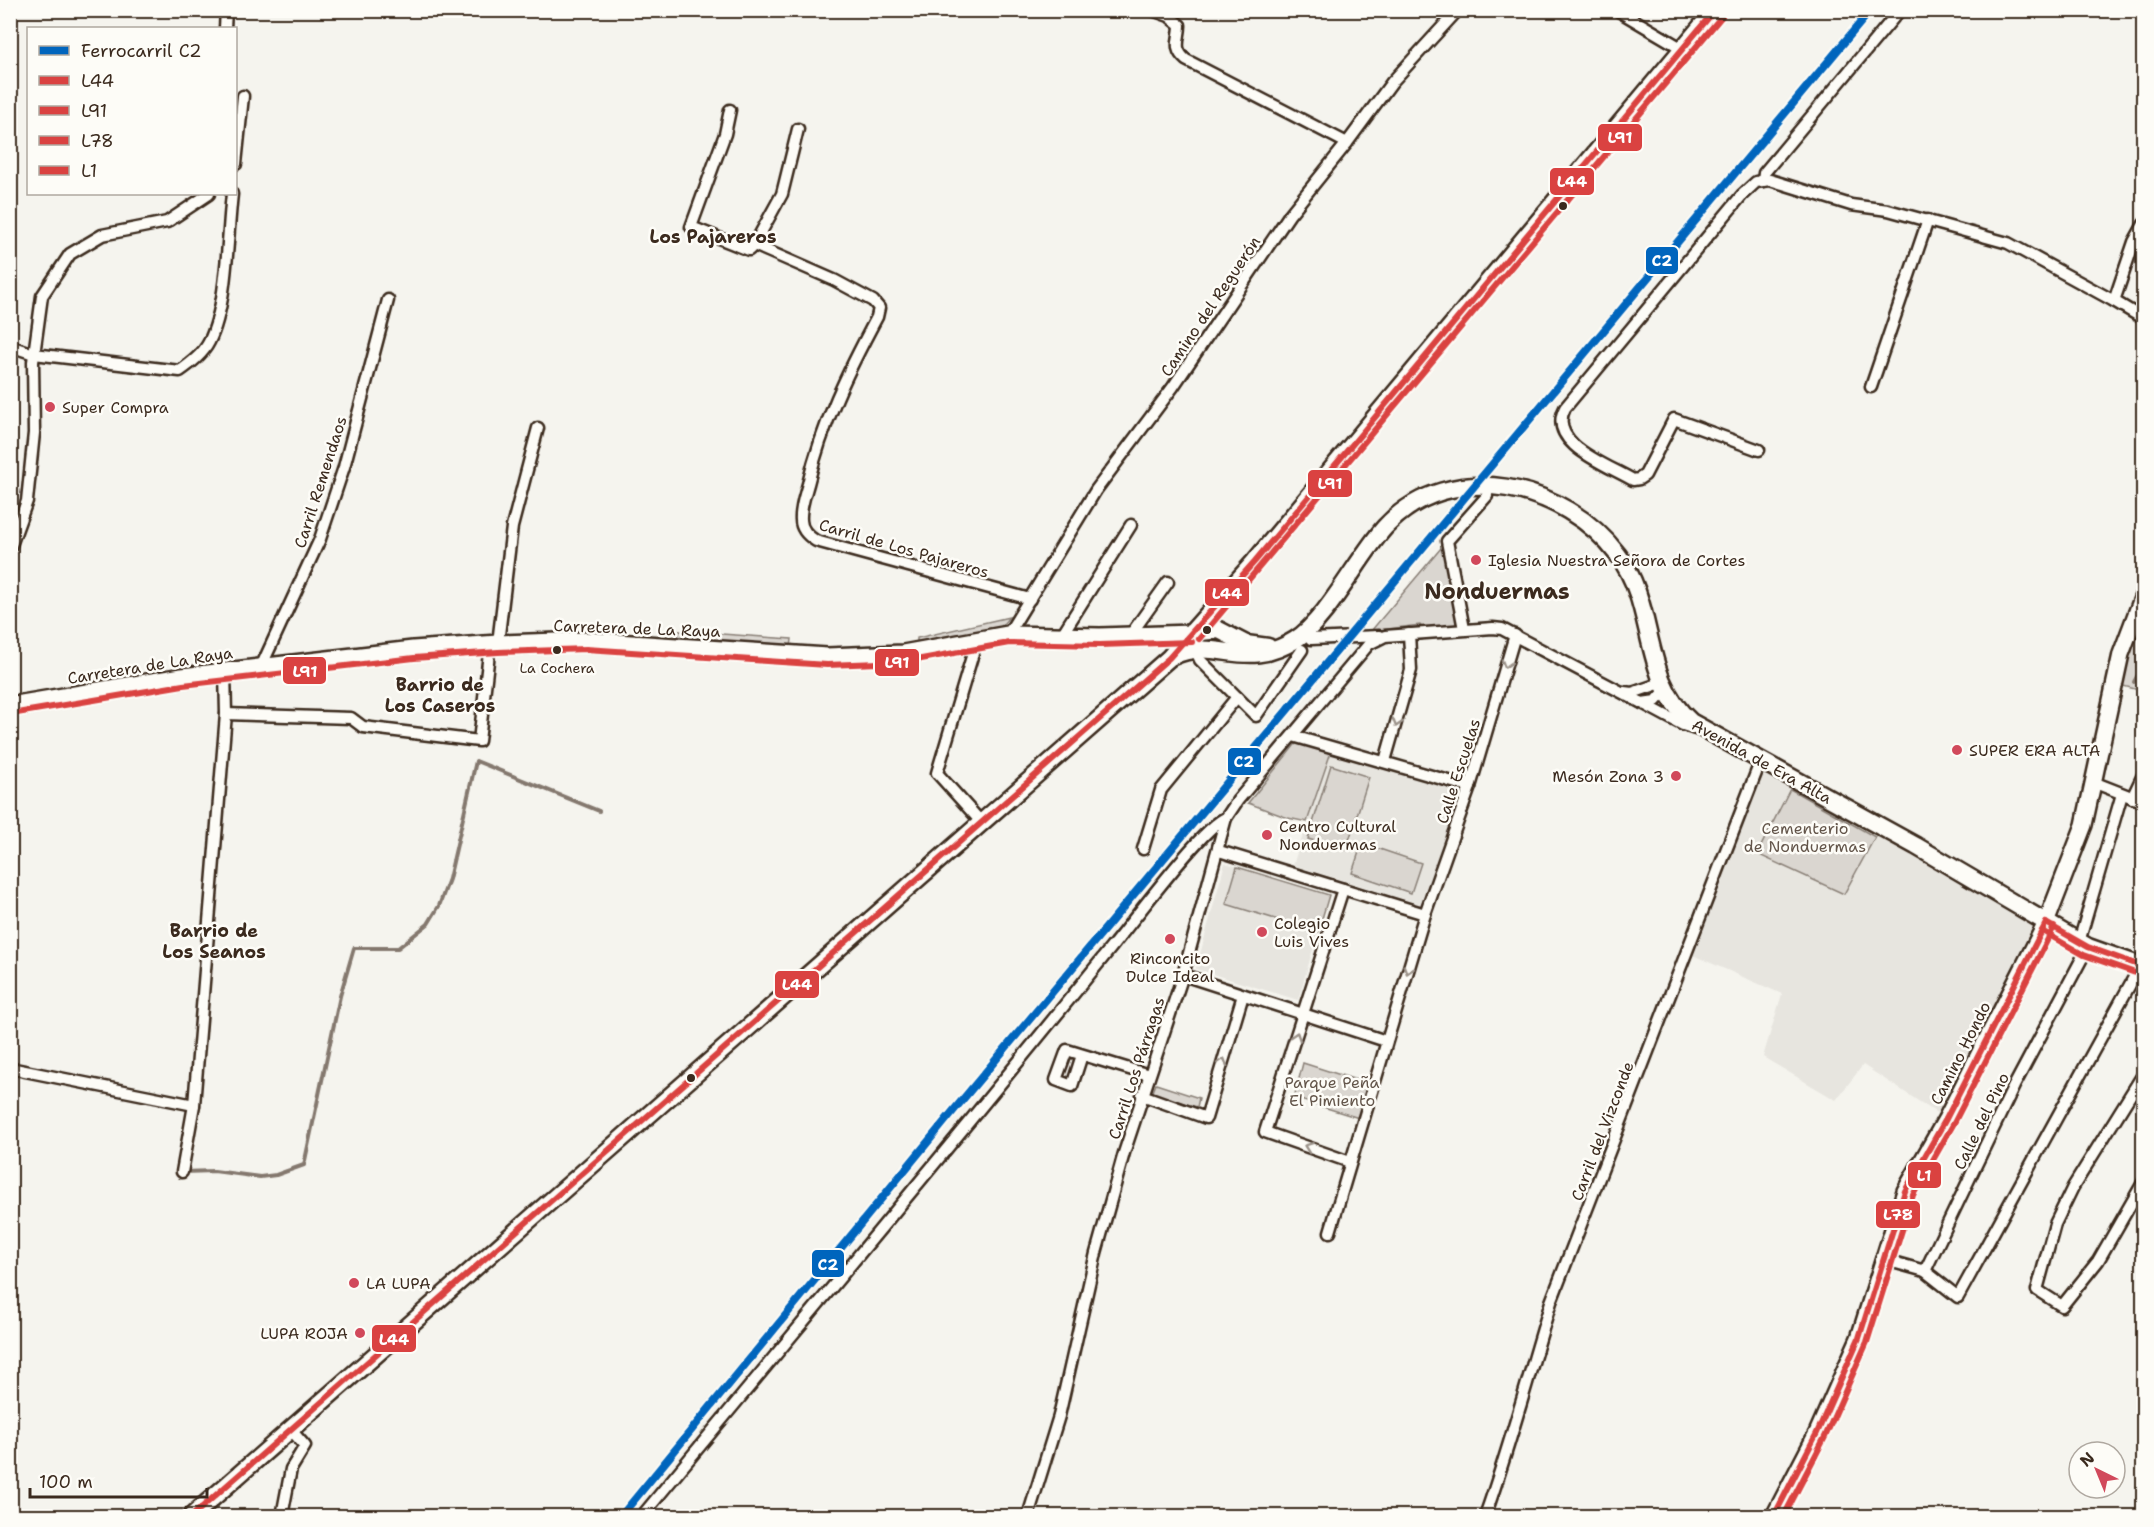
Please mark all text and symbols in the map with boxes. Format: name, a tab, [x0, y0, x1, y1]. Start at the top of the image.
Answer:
legend	[27, 27, 237, 195]
text: Ferrocarril C2	[81, 39, 202, 63]
text: L44	[81, 69, 114, 93]
text: L91	[81, 99, 107, 123]
line badge: L91	[1597, 123, 1643, 152]
text: L91	[1608, 127, 1632, 148]
text: L78	[81, 129, 114, 153]
text: L1	[81, 159, 97, 183]
line badge: L44	[1549, 167, 1595, 196]
text: L44	[1557, 171, 1587, 192]
unlabelled marker	[1557, 200, 1569, 212]
district label: Los Pajareros	[650, 225, 776, 249]
street label: Camino del Reguerón	[1156, 232, 1265, 380]
line badge: C2	[1645, 246, 1679, 275]
text: C2	[1652, 250, 1672, 271]
place label: Super Compra	[62, 397, 169, 418]
marker: Super Compra	[43, 400, 57, 414]
street label: Carril Remendaos	[289, 413, 352, 551]
line badge: L91	[1307, 469, 1353, 498]
text: L91	[1318, 473, 1342, 494]
street label: Carril de Los Pajareros	[817, 514, 991, 583]
place label: Iglesia Nuestra Señora de Cortes	[1488, 550, 1746, 571]
marker: Iglesia Nuestra Señora de Cortes	[1469, 553, 1483, 567]
district label: Nonduermas	[1424, 577, 1570, 606]
line badge: L44	[1204, 578, 1250, 607]
text: L44	[1212, 583, 1242, 604]
street label: Carretera de La Raya	[553, 615, 721, 642]
unlabelled marker	[1201, 624, 1213, 636]
street label: Carretera de La Raya	[66, 642, 234, 689]
marker: La Cochera	[551, 644, 563, 656]
line badge: L91	[874, 648, 920, 677]
text: L91	[885, 652, 909, 673]
line badge: L91	[282, 656, 327, 685]
one-way arrow	[1501, 658, 1513, 669]
place label: La Cochera	[519, 659, 595, 677]
text: L91	[293, 661, 317, 682]
district label: Barrio de Los Caseros	[385, 673, 495, 718]
street label: Avenida de Era Alta	[1688, 714, 1835, 809]
street label: Calle Escuelas	[1432, 716, 1485, 826]
one-way arrow	[1392, 717, 1404, 728]
place label: SUPER ERA ALTA	[1969, 740, 2100, 761]
marker: SUPER ERA ALTA	[1950, 743, 1964, 757]
line badge: C2	[1227, 747, 1262, 776]
text: C2	[1234, 751, 1254, 772]
place label: Mesón Zona 3	[1552, 766, 1664, 787]
marker: Mesón Zona 3	[1669, 769, 1683, 783]
place label: Centro Cultural Nonduermas	[1279, 816, 1396, 855]
park label: Cementerio de Nonduermas	[1744, 818, 1866, 857]
marker: Centro Cultural Nonduermas	[1260, 828, 1274, 842]
place label: Colegio Luis Vives	[1274, 913, 1349, 952]
district label: Barrio de Los Seanos	[162, 919, 266, 964]
marker: Colegio Luis Vives	[1255, 925, 1269, 939]
marker: Rinconcito Dulce Ideal	[1163, 932, 1177, 946]
place label: Rinconcito Dulce Ideal	[1126, 948, 1215, 987]
one-way arrow	[1403, 964, 1415, 975]
line badge: L44	[774, 970, 820, 999]
text: L44	[782, 974, 812, 995]
street label: Carril Los Párragas	[1104, 994, 1169, 1142]
street label: Camino Hondo	[1925, 998, 1995, 1108]
one-way arrow	[1289, 1031, 1302, 1042]
one-way arrow	[1216, 1057, 1228, 1068]
street label: Carril del Vizconde	[1566, 1058, 1639, 1204]
street label: Calle del Pino	[1949, 1069, 2014, 1173]
unlabelled marker	[685, 1072, 697, 1084]
park label: Parque Peña El Pimiento	[1284, 1072, 1380, 1111]
one-way arrow	[1303, 1141, 1314, 1154]
line badge: L1	[1907, 1161, 1942, 1189]
text: L1	[1917, 1165, 1931, 1186]
line badge: L78	[1875, 1200, 1921, 1229]
text: L78	[1883, 1204, 1913, 1225]
line badge: C2	[811, 1249, 845, 1278]
text: C2	[818, 1254, 838, 1275]
place label: LA LUPA	[366, 1273, 431, 1294]
marker: LA LUPA	[347, 1276, 361, 1290]
place label: LUPA ROJA	[260, 1323, 348, 1344]
line badge: L44	[371, 1324, 417, 1353]
marker: LUPA ROJA	[353, 1326, 367, 1340]
text: L44	[379, 1329, 409, 1350]
north arrow	[2067, 1440, 2127, 1500]
text: N	[2075, 1447, 2099, 1471]
scale bar	[30, 1461, 207, 1499]
text: 100 m	[39, 1470, 93, 1494]

